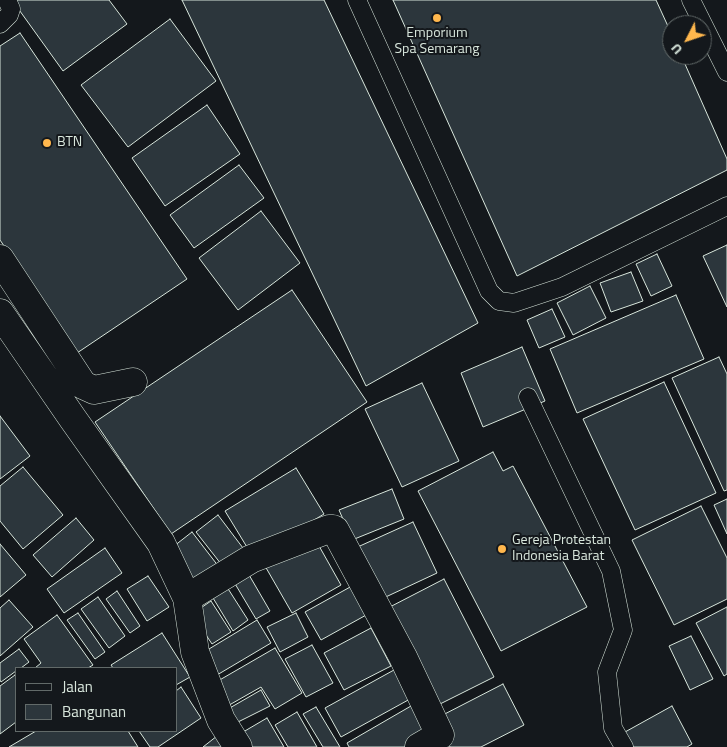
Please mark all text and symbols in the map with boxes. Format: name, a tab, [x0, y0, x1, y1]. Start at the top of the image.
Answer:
marker: Emporium Spa Semarang	[431, 12, 443, 24]
north arrow	[662, 15, 712, 65]
place label: Emporium Spa Semarang	[394, 26, 480, 58]
text: U	[665, 39, 687, 60]
place label: BTN	[57, 135, 82, 151]
marker: BTN	[41, 137, 53, 149]
place label: Gereja Protestan Indonesia Barat	[512, 533, 611, 566]
marker: Gereja Protestan Indonesia Barat	[496, 543, 508, 555]
legend	[15, 667, 178, 732]
text: Jalan	[62, 675, 93, 698]
text: Bangunan	[62, 700, 126, 723]

